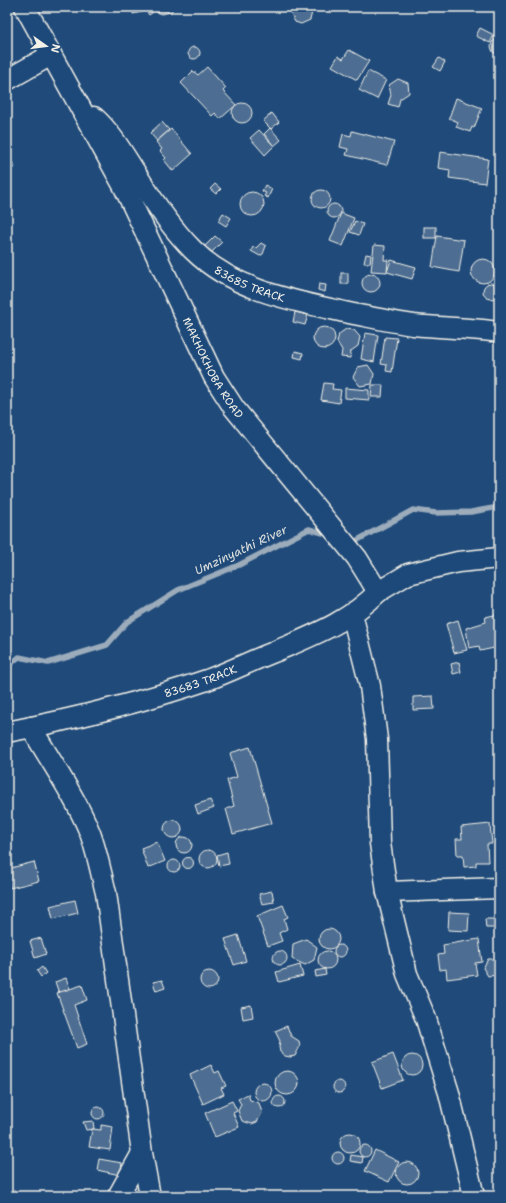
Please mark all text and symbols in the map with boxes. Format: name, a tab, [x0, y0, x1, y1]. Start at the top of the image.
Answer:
north arrow	[26, 26, 66, 66]
text: N	[47, 42, 64, 55]
street label: 83685 TRACK	[211, 262, 287, 305]
street label: MAKHOKHOBA ROAD	[179, 315, 247, 421]
water label: Umzinyathi River	[192, 521, 290, 579]
street label: 83683 TRACK	[162, 661, 239, 701]

